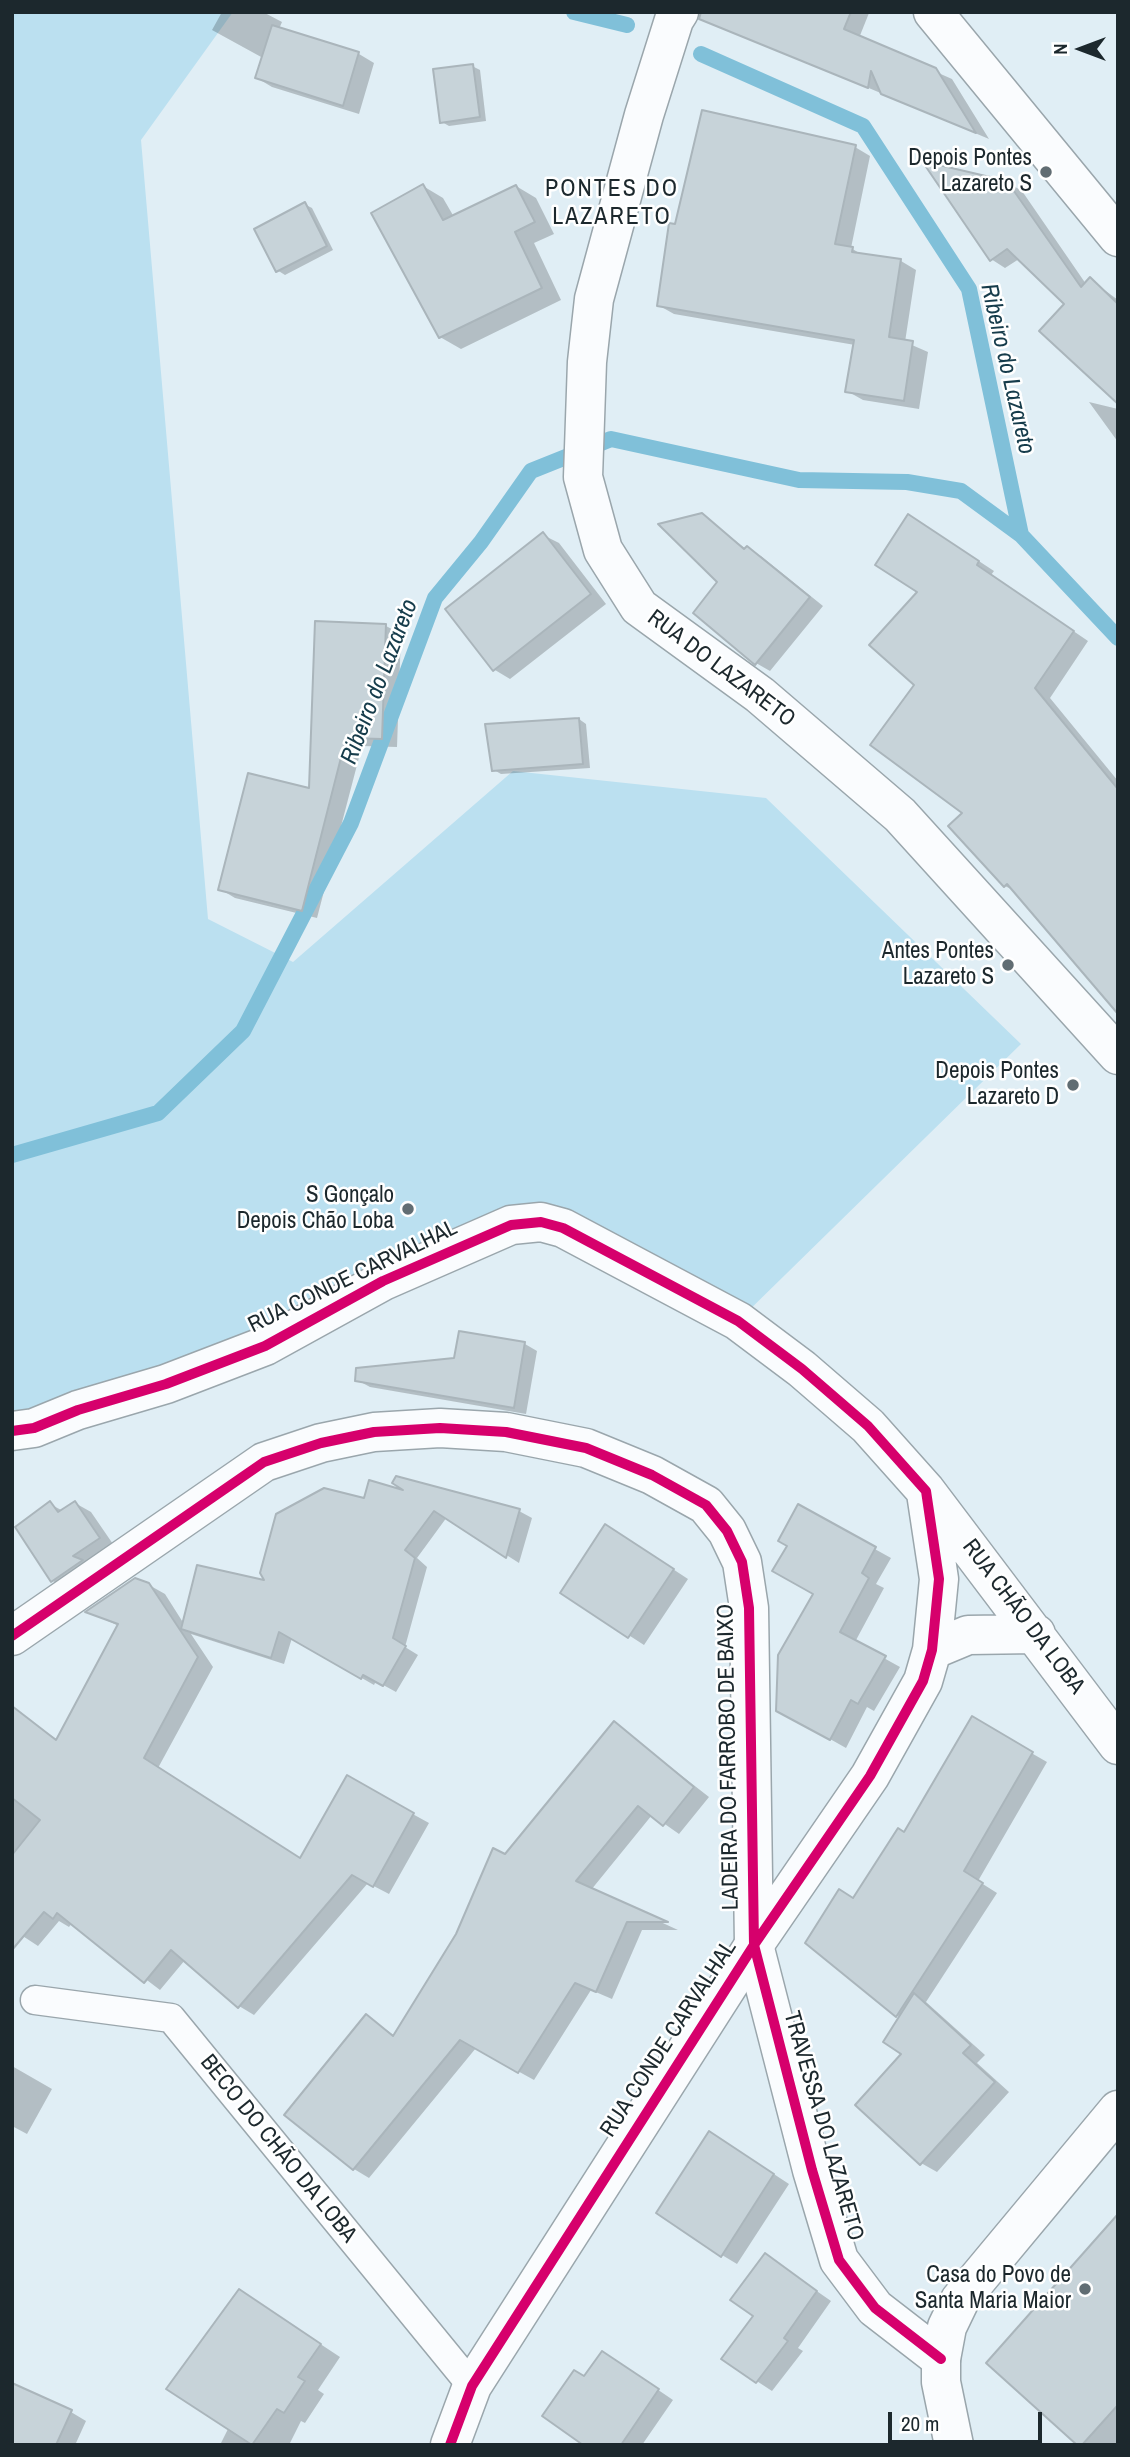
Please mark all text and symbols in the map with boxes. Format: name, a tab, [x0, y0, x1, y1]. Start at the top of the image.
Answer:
north arrow	[1046, 14, 1116, 84]
text: N	[1047, 43, 1073, 55]
place label: Depois Pontes Lazareto S	[908, 145, 1032, 199]
marker: Depois Pontes Lazareto S	[1038, 164, 1054, 180]
district label: PONTES DO LAZARETO	[546, 176, 678, 232]
water label: Ribeiro do Lazareto	[973, 281, 1041, 457]
water label: Ribeiro do Lazareto	[335, 596, 425, 768]
street label: RUA DO LAZARETO	[642, 604, 800, 734]
place label: Antes Pontes Lazareto S	[882, 938, 994, 992]
marker: Antes Pontes Lazareto S	[1000, 957, 1016, 973]
place label: Depois Pontes Lazareto D	[935, 1058, 1059, 1112]
marker: Depois Pontes Lazareto D	[1065, 1077, 1081, 1093]
place label: S Gonçalo Depois Chão Loba	[237, 1182, 394, 1236]
marker: S Gonçalo Depois Chão Loba	[400, 1201, 416, 1217]
street label: RUA CONDE CARVALHAL	[244, 1214, 462, 1340]
street label: RUA CHÃO DA LOBA	[956, 1534, 1090, 1700]
street label: LADEIRA DO FARROBO DE BAIXO	[713, 1604, 745, 1910]
street label: RUA CONDE CARVALHAL	[595, 1936, 743, 2142]
street label: TRAVESSA DO LAZARETO	[777, 2008, 869, 2244]
street label: BECO DO CHÃO DA LOBA	[194, 2049, 362, 2249]
place label: Casa do Povo de Santa Maria Maior	[915, 2262, 1071, 2316]
marker: Casa do Povo de Santa Maria Maior	[1077, 2281, 1093, 2297]
scale bar	[892, 2398, 1046, 2442]
text: 20 m	[901, 2409, 939, 2438]

